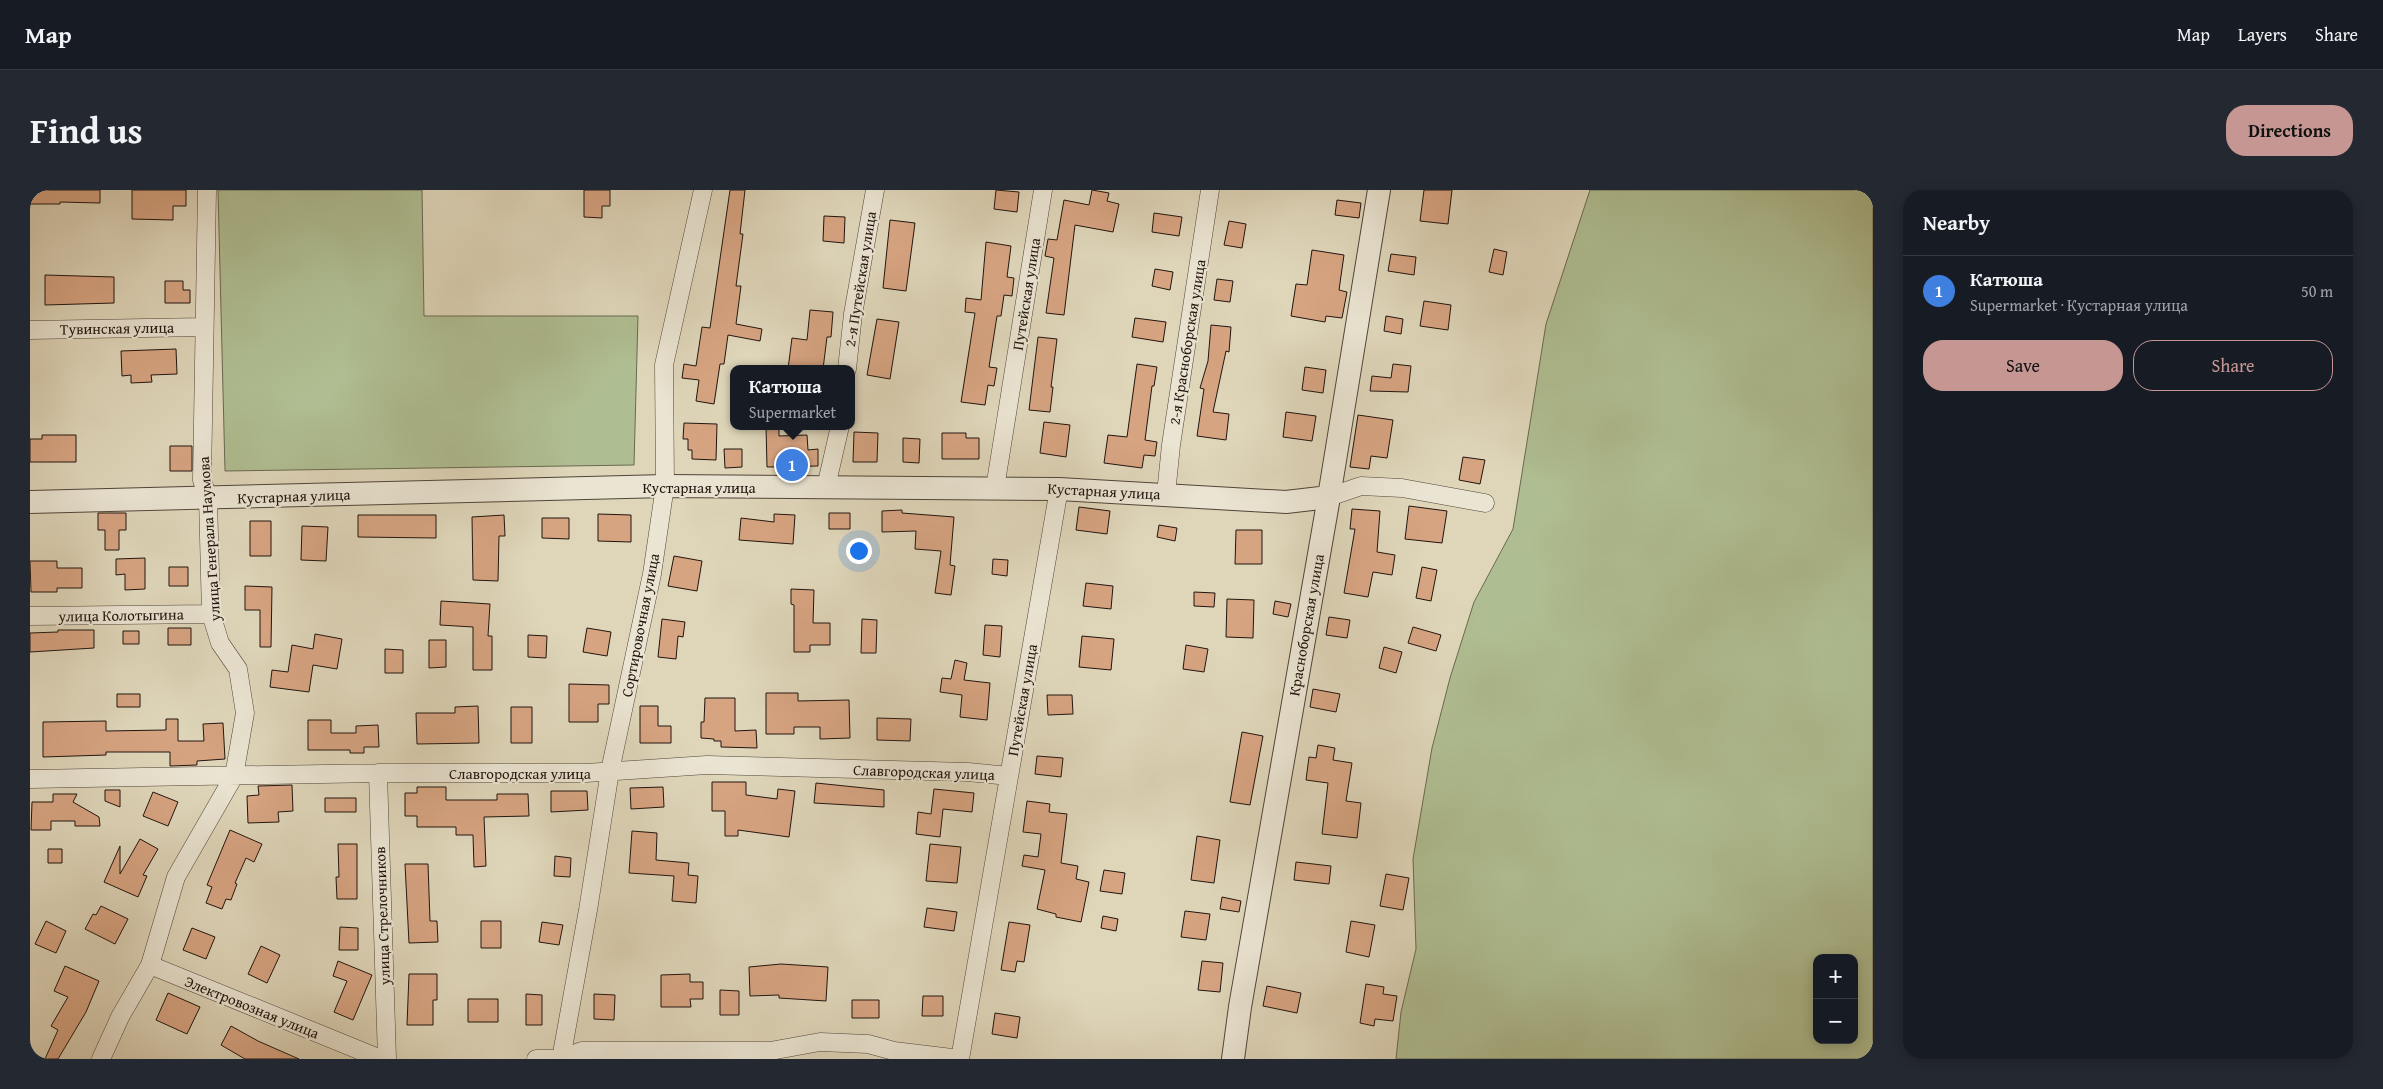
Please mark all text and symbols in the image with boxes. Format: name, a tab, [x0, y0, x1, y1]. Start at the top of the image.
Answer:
text: Map	[25, 17, 72, 52]
text: Map	[2177, 21, 2210, 48]
text: Layers	[2238, 21, 2287, 48]
text: Share	[2315, 21, 2358, 48]
text: Find us	[30, 105, 143, 156]
button: Directions	[2226, 105, 2353, 156]
text: Nearby	[1923, 207, 1990, 238]
street label: 2-я Путейская улица	[839, 209, 881, 348]
street label: Путейская улица	[1007, 235, 1045, 352]
street label: 2-я Красноборская улица	[1164, 257, 1211, 426]
text: Катюша	[1970, 265, 2043, 293]
text: 1	[1935, 279, 1943, 303]
text: 50 m	[2301, 279, 2333, 303]
text: Supermarket · Кустарная улица	[1970, 293, 2188, 317]
street label: Тувинская улица	[60, 316, 175, 339]
button: Save	[1923, 340, 2123, 391]
button: Share	[2133, 340, 2333, 391]
popup	[730, 365, 855, 430]
text: Катюша	[749, 372, 822, 400]
text: Supermarket	[749, 400, 836, 424]
pin: 1	[776, 446, 808, 484]
street label: улица Генерала Наумова	[193, 455, 225, 623]
street label: Кустарная улица	[642, 477, 756, 498]
street label: Кустарная улица	[1047, 478, 1162, 504]
street label: Кустарная улица	[237, 484, 352, 508]
your location	[846, 538, 872, 564]
street label: Сортировочная улица	[616, 550, 664, 699]
street label: Красноборская улица	[1283, 551, 1329, 698]
street label: улица Колотыгина	[57, 603, 185, 627]
street label: Путейская улица	[1002, 641, 1042, 758]
street label: Славгородская улица	[853, 759, 996, 785]
street label: Славгородская улица	[449, 763, 592, 784]
street label: улица Стрелочников	[369, 846, 395, 987]
map controls	[1813, 954, 1858, 1044]
button: +	[1813, 954, 1858, 999]
street label: Электровозная улица	[182, 970, 323, 1044]
button: −	[1813, 999, 1858, 1044]

